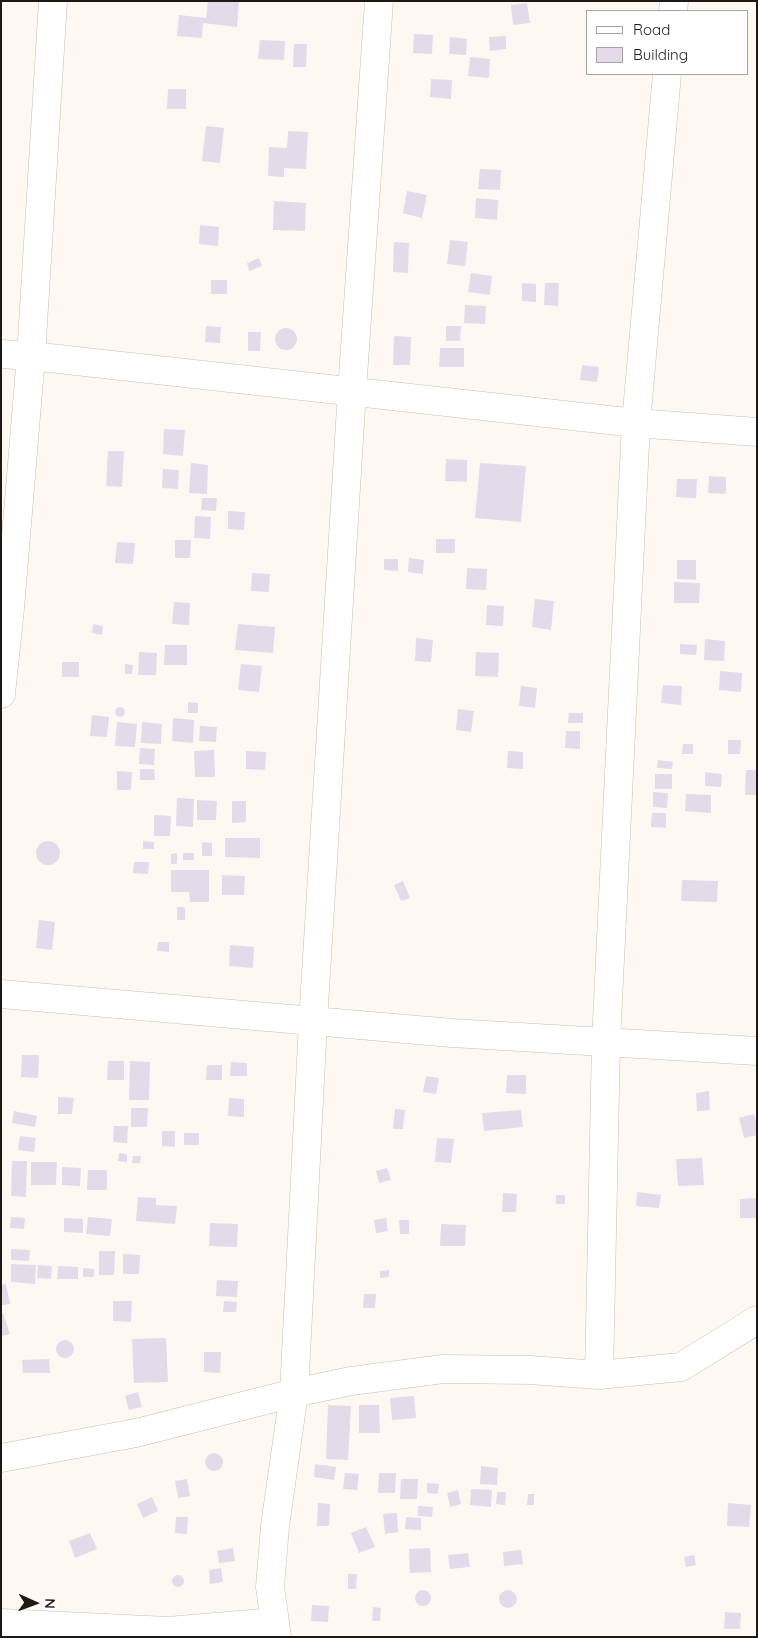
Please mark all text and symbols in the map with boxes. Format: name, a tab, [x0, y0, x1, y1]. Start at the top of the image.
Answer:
legend	[586, 10, 748, 75]
text: Road	[633, 20, 670, 39]
text: Building	[633, 45, 688, 64]
north arrow	[10, 1578, 60, 1628]
text: N	[41, 1598, 59, 1609]

